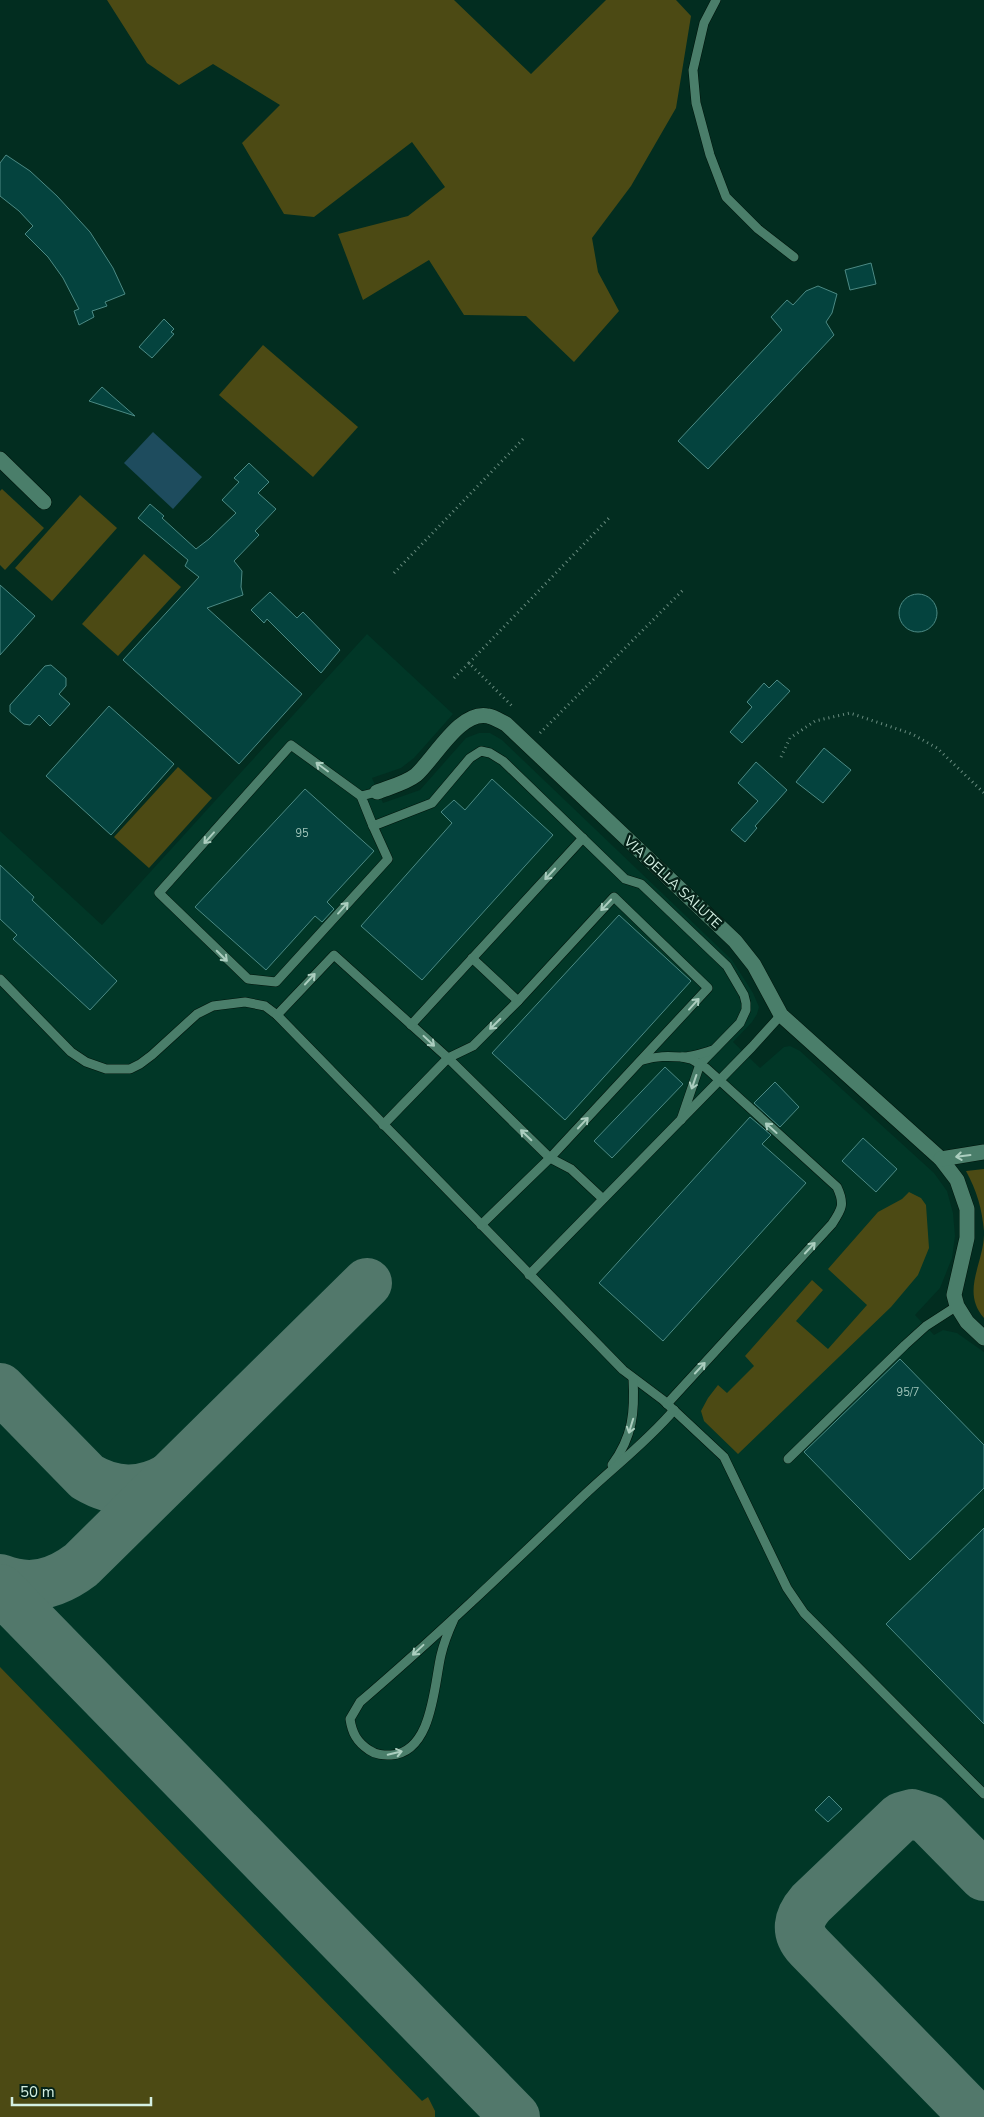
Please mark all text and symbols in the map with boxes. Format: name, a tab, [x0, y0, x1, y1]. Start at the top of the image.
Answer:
one-way arrow	[316, 762, 329, 773]
house number: 95	[295, 826, 309, 841]
one-way arrow	[203, 831, 214, 844]
street label: VIA DELLA SALUTE	[619, 831, 726, 933]
one-way arrow	[544, 867, 556, 880]
one-way arrow	[600, 899, 612, 912]
one-way arrow	[337, 902, 349, 915]
one-way arrow	[216, 949, 228, 962]
one-way arrow	[304, 973, 316, 986]
one-way arrow	[688, 997, 700, 1010]
one-way arrow	[489, 1018, 501, 1030]
one-way arrow	[422, 1035, 435, 1047]
one-way arrow	[689, 1073, 698, 1089]
one-way arrow	[577, 1116, 589, 1129]
one-way arrow	[765, 1122, 778, 1133]
one-way arrow	[520, 1129, 532, 1141]
one-way arrow	[955, 1151, 971, 1161]
one-way arrow	[804, 1242, 816, 1255]
one-way arrow	[694, 1361, 706, 1374]
house number: 95/7	[897, 1385, 919, 1400]
one-way arrow	[625, 1418, 635, 1434]
one-way arrow	[411, 1645, 424, 1656]
one-way arrow	[386, 1748, 402, 1757]
scale bar	[12, 2074, 151, 2106]
text: 50 m	[20, 2082, 55, 2102]

